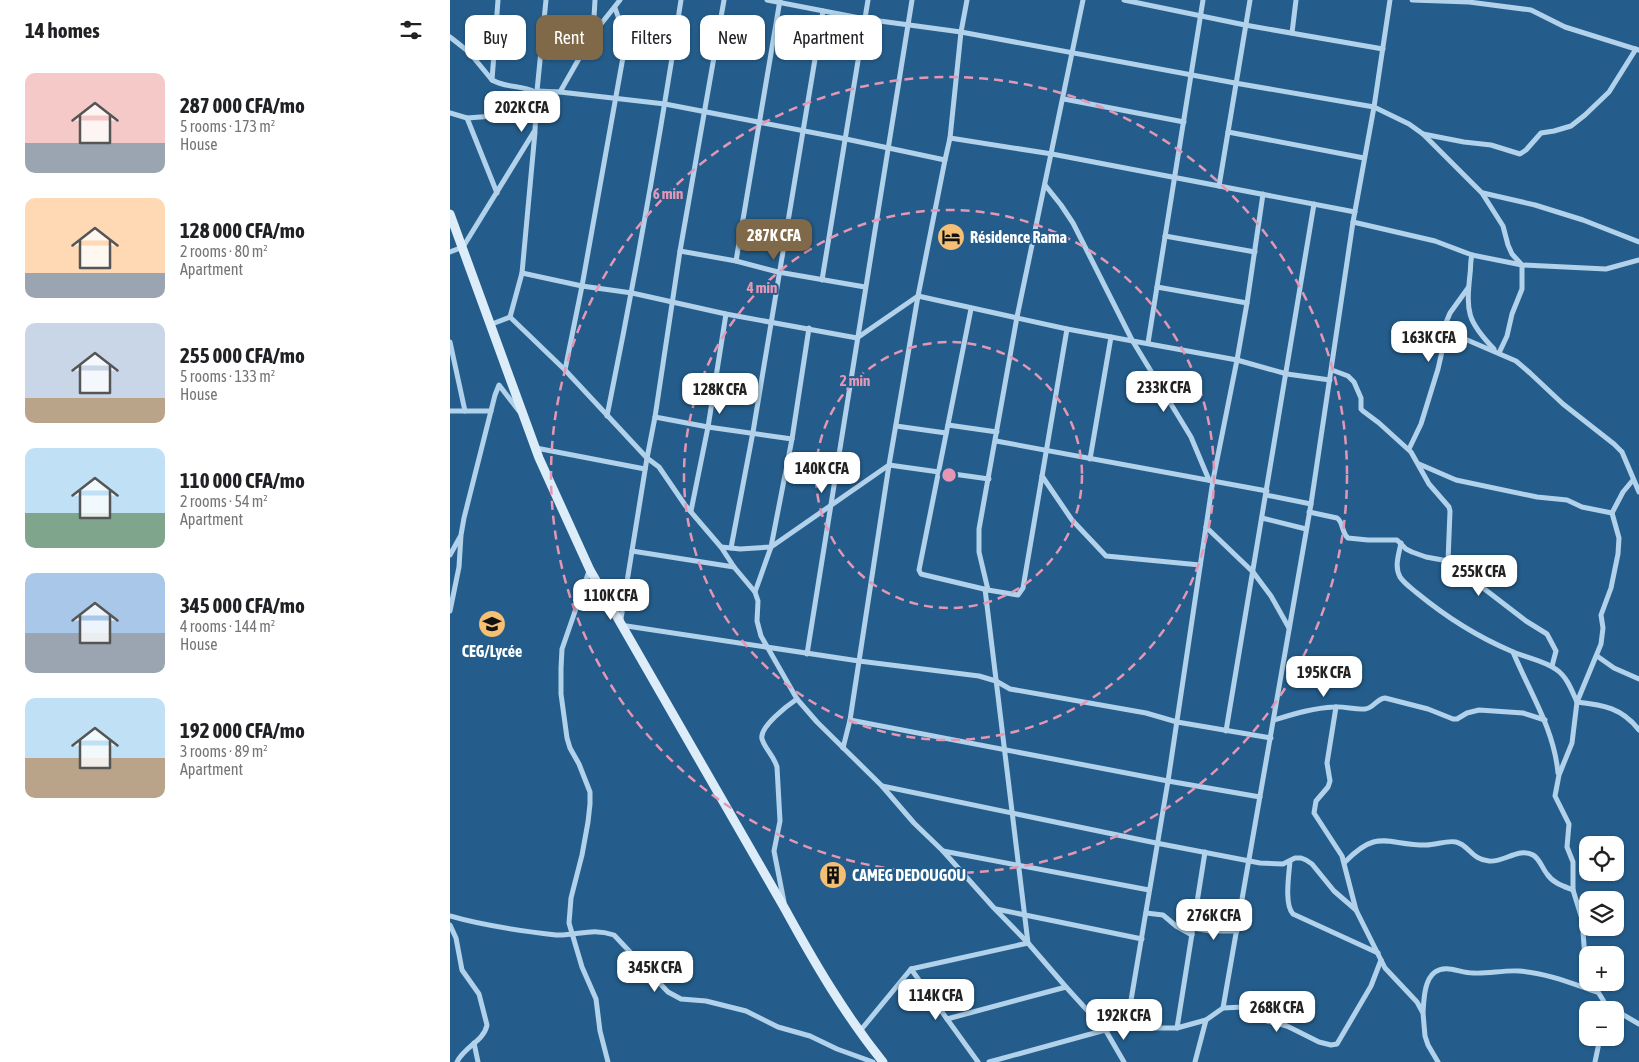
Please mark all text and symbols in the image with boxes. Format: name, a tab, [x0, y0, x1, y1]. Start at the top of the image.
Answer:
chip: Buy	[465, 15, 526, 60]
chip: Rent	[536, 15, 603, 60]
chip: Filters	[613, 15, 690, 60]
chip: New	[700, 15, 765, 60]
chip: Apartment	[775, 15, 882, 60]
icon: filters	[397, 16, 425, 44]
text: 14 homes	[25, 18, 100, 42]
pin: 202K CFA	[470, 90, 574, 133]
icon: home	[65, 93, 125, 153]
text: 287 000 CFA/mo	[180, 93, 305, 117]
text: 202K CFA	[495, 98, 549, 116]
text: 5 rooms · 173 m²	[180, 117, 275, 135]
text: House	[180, 135, 217, 153]
text: 6 min	[653, 185, 683, 202]
icon: home	[65, 218, 125, 278]
text: 128 000 CFA/mo	[180, 218, 305, 242]
pin: 287K CFA	[722, 218, 826, 261]
hotel icon: Résidence Rama	[936, 222, 966, 252]
text: 287K CFA	[747, 226, 801, 244]
place label: Résidence Rama	[970, 228, 1067, 246]
text: 2 rooms · 80 m²	[180, 242, 268, 260]
text: Apartment	[180, 260, 243, 278]
text: 4 min	[746, 279, 777, 296]
pin: 163K CFA	[1377, 320, 1481, 363]
text: 163K CFA	[1402, 328, 1456, 346]
icon: home	[65, 343, 125, 403]
text: 255 000 CFA/mo	[180, 343, 305, 367]
text: 5 rooms · 133 m²	[180, 367, 275, 385]
pin: 233K CFA	[1112, 370, 1216, 413]
pin: 128K CFA	[668, 372, 772, 415]
text: 2 min	[840, 372, 870, 389]
text: 233K CFA	[1137, 378, 1191, 396]
text: 128K CFA	[693, 380, 747, 398]
text: House	[180, 385, 217, 403]
pin: 140K CFA	[770, 452, 874, 494]
text: 140K CFA	[795, 459, 849, 477]
centre of rings	[940, 466, 958, 484]
icon: home	[65, 468, 125, 528]
text: 110 000 CFA/mo	[180, 468, 305, 492]
text: 2 rooms · 54 m²	[180, 492, 268, 510]
text: Apartment	[180, 510, 243, 528]
pin: 255K CFA	[1427, 554, 1531, 597]
text: 255K CFA	[1452, 562, 1506, 580]
pin: 110K CFA	[559, 578, 663, 621]
text: 110K CFA	[584, 586, 638, 604]
icon: home	[65, 593, 125, 653]
text: 345 000 CFA/mo	[180, 593, 305, 617]
school or university icon: CEG/Lycée	[477, 609, 507, 639]
text: 4 rooms · 144 m²	[180, 617, 275, 635]
text: House	[180, 635, 217, 653]
place label: CEG/Lycée	[462, 642, 522, 660]
pin: 195K CFA	[1272, 656, 1376, 698]
text: 195K CFA	[1297, 663, 1351, 681]
icon: home	[65, 718, 125, 778]
text: 192 000 CFA/mo	[180, 718, 305, 742]
text: 3 rooms · 89 m²	[180, 742, 268, 760]
text: Apartment	[180, 760, 243, 778]
map controls	[1579, 836, 1624, 1046]
button: locate	[1579, 836, 1624, 881]
building icon: CAMEG DEDOUGOU	[818, 860, 848, 890]
place label: CAMEG DEDOUGOU	[852, 866, 966, 884]
button: layers	[1579, 891, 1624, 936]
pin: 276K CFA	[1162, 898, 1266, 941]
text: 276K CFA	[1187, 906, 1241, 924]
button: +	[1579, 946, 1624, 991]
pin: 345K CFA	[603, 950, 707, 993]
text: 345K CFA	[628, 958, 682, 976]
pin: 114K CFA	[884, 978, 988, 1021]
text: 114K CFA	[909, 986, 963, 1004]
pin: 268K CFA	[1225, 990, 1329, 1033]
pin: 192K CFA	[1072, 998, 1176, 1041]
text: 268K CFA	[1250, 998, 1304, 1016]
button: −	[1579, 1001, 1624, 1046]
text: 192K CFA	[1097, 1006, 1151, 1024]

